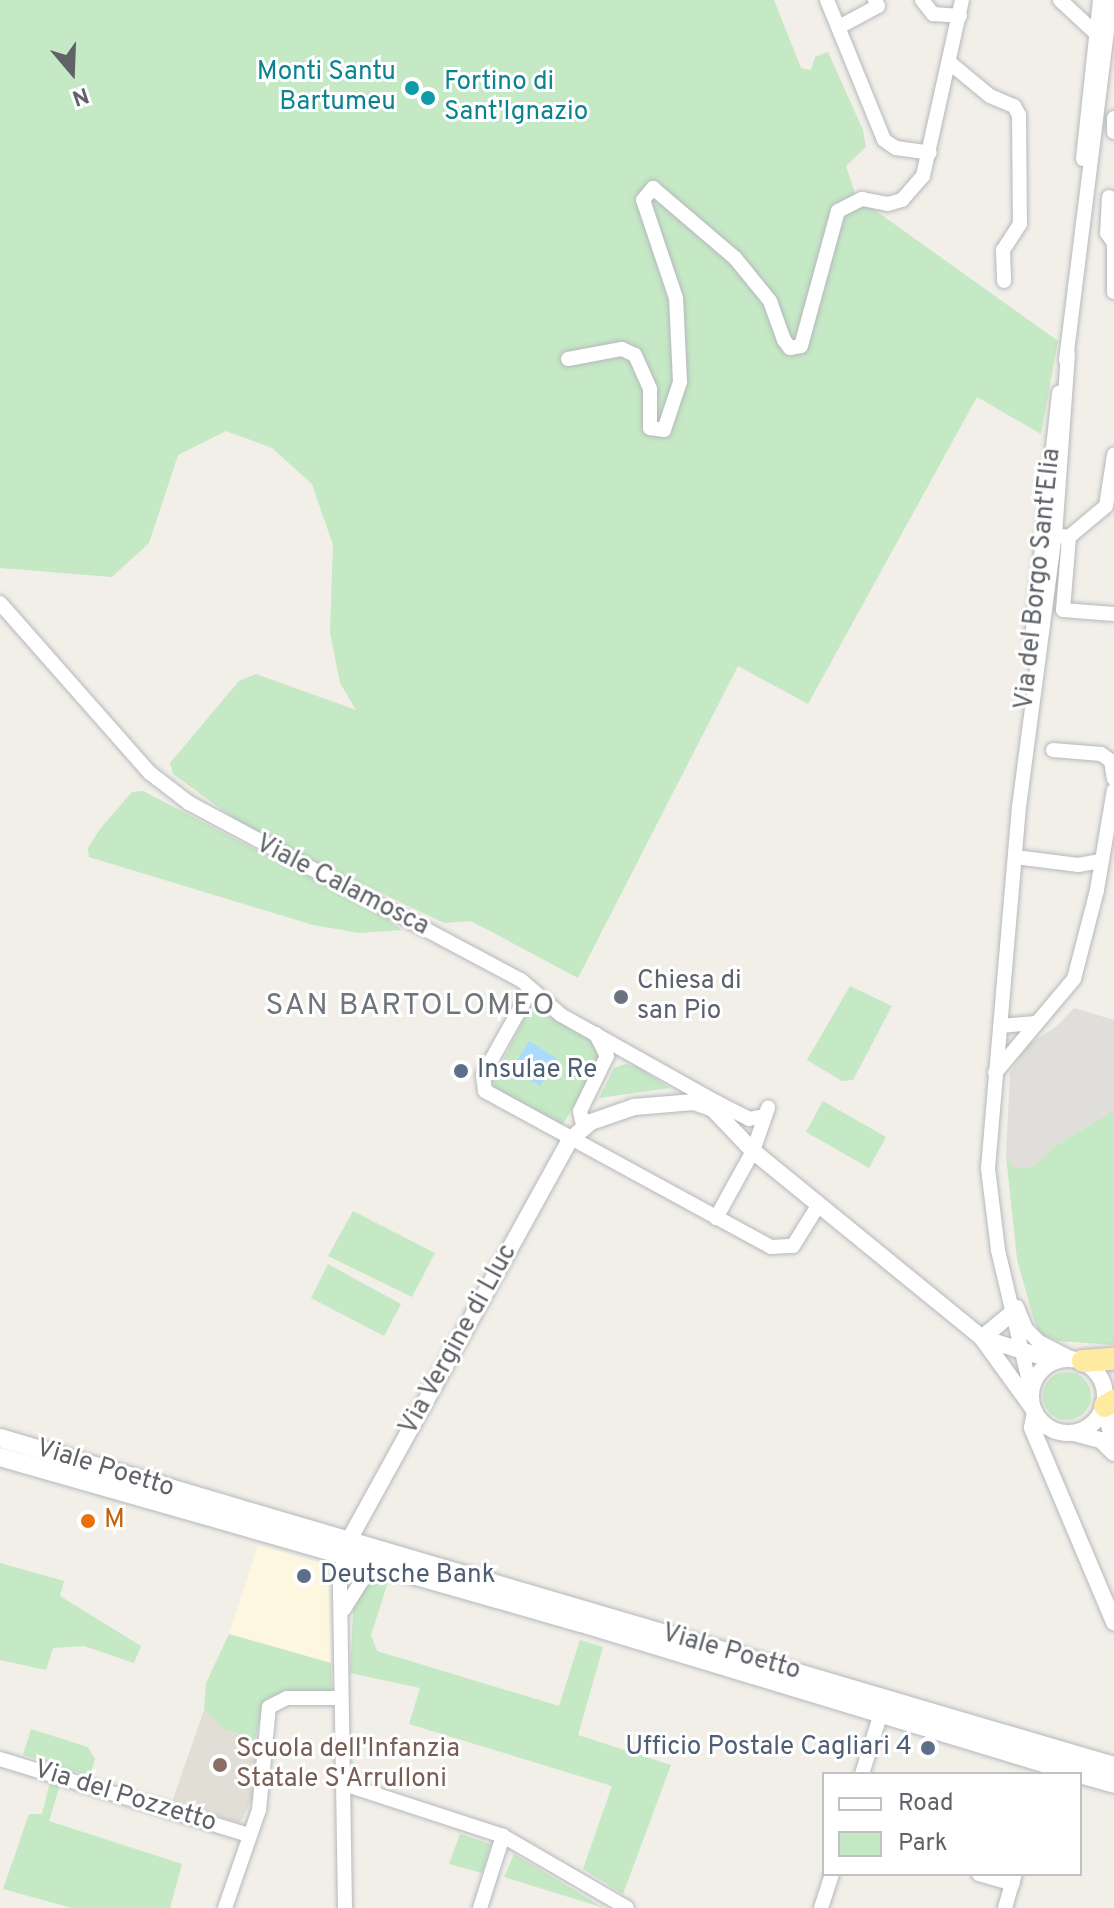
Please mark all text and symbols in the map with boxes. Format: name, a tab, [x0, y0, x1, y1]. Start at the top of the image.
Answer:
north arrow	[32, 32, 112, 112]
place label: Monti Santu Bartumeu	[257, 57, 396, 118]
place label: Fortino di Sant'Ignazio	[444, 67, 588, 128]
marker: Monti Santu Bartumeu	[403, 79, 421, 97]
text: N	[68, 80, 92, 110]
marker: Fortino di Sant'Ignazio	[419, 89, 437, 107]
street label: Via del Borgo Sant'Elia	[1010, 447, 1068, 711]
street label: Viale Calamosca	[250, 829, 434, 943]
place label: Chiesa di san Pio	[637, 966, 742, 1028]
marker: Chiesa di san Pio	[612, 988, 630, 1006]
district label: SAN BARTOLOMEO	[266, 989, 556, 1025]
place label: Insulae Re	[477, 1055, 597, 1087]
marker: Insulae Re	[452, 1062, 470, 1080]
street label: Via Vergine di Lluc	[393, 1239, 525, 1441]
street label: Viale Poetto	[32, 1433, 178, 1505]
place label: M	[104, 1505, 125, 1537]
marker: M	[79, 1512, 97, 1530]
place label: Deutsche Bank	[320, 1560, 495, 1592]
marker: Deutsche Bank	[295, 1567, 313, 1585]
street label: Viale Poetto	[658, 1618, 804, 1688]
place label: Ufficio Postale Cagliari 4	[625, 1732, 912, 1764]
place label: Scuola dell'Infanzia Statale S'Arrulloni	[236, 1734, 460, 1796]
marker: Ufficio Postale Cagliari 4	[919, 1739, 937, 1757]
street label: Via del Pozzetto	[30, 1754, 220, 1840]
marker: Scuola dell'Infanzia Statale S'Arrulloni	[211, 1756, 229, 1774]
legend	[822, 1772, 1082, 1876]
text: Road	[898, 1789, 954, 1819]
text: Park	[898, 1829, 948, 1859]

